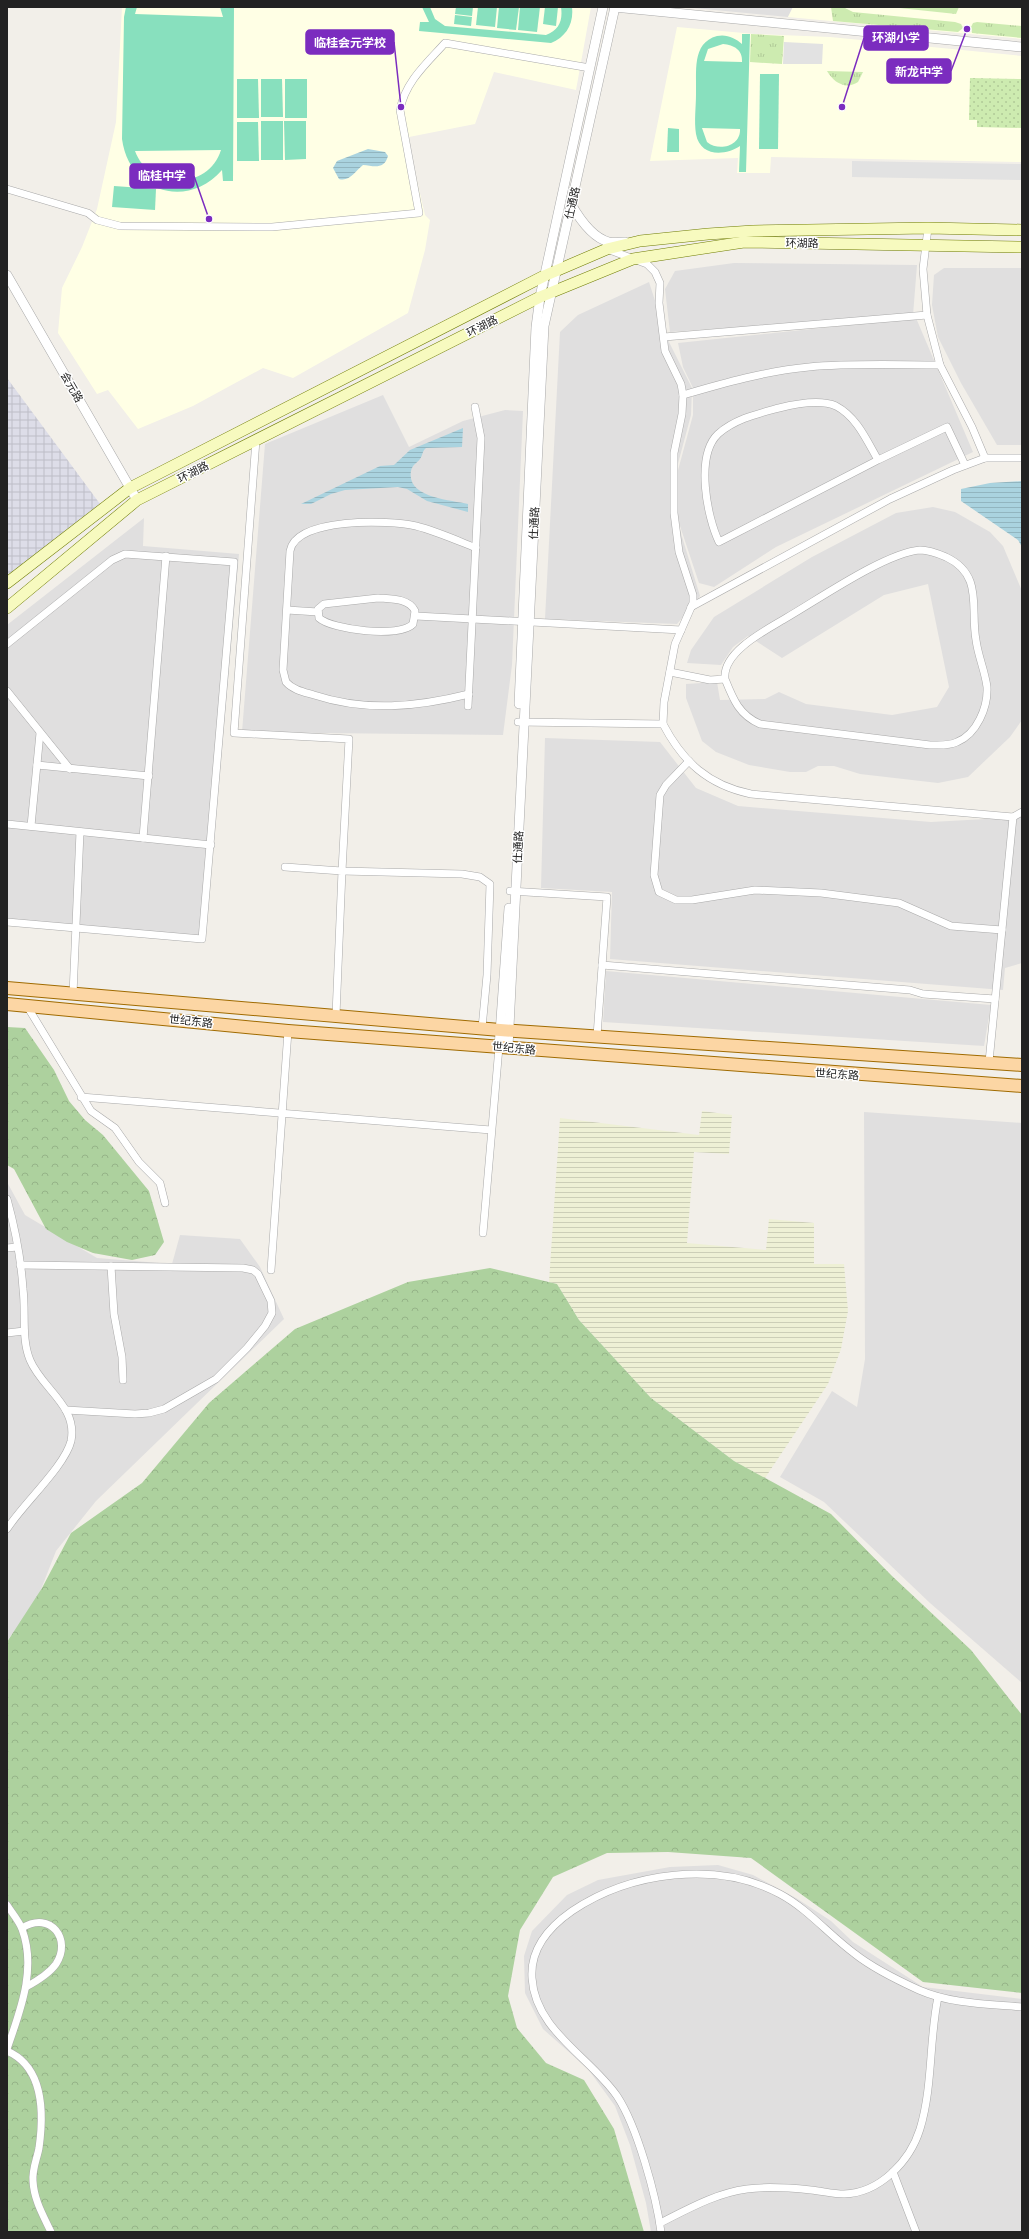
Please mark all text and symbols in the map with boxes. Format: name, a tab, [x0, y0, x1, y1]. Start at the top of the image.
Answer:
callout: 环湖小学	[864, 26, 928, 50]
text: 环湖小学	[872, 29, 920, 47]
callout: 临桂会元学校	[306, 30, 394, 54]
text: 临桂会元学校	[314, 34, 386, 52]
callout: 新龙中学	[887, 59, 951, 83]
text: 新龙中学	[895, 63, 943, 81]
callout: 临桂中学	[130, 164, 194, 188]
text: 临桂中学	[138, 167, 186, 185]
street label: 仕通路	[560, 185, 584, 221]
street label: 环湖路	[785, 235, 819, 251]
street label: 环湖路	[464, 311, 500, 341]
street label: 会元路	[57, 369, 87, 405]
street label: 环湖路	[175, 457, 211, 487]
street label: 仕通路	[525, 506, 543, 540]
street label: 仕通路	[509, 830, 527, 864]
street label: 世纪东路	[168, 1011, 214, 1031]
street label: 世纪东路	[491, 1038, 537, 1058]
street label: 世纪东路	[814, 1064, 860, 1084]

